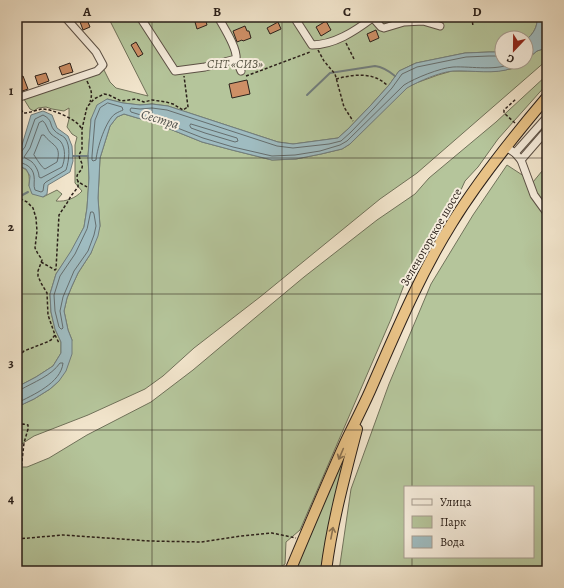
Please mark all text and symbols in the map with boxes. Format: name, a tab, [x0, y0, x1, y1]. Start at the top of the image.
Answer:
text: A	[82, 3, 92, 20]
text: B	[213, 3, 221, 20]
text: C	[343, 3, 351, 20]
text: D	[472, 3, 482, 20]
north arrow	[494, 30, 534, 70]
text: С	[504, 51, 516, 67]
park label: СНТ «СИЗ»	[207, 56, 263, 72]
text: 1	[9, 82, 14, 99]
water label: Сестра	[139, 105, 181, 133]
street label: Зеленогорское шоссе	[397, 185, 465, 289]
text: 2	[8, 218, 15, 235]
text: 3	[8, 354, 14, 371]
one-way arrow	[336, 448, 344, 460]
legend	[404, 486, 534, 558]
text: 4	[8, 490, 14, 507]
text: Улица	[440, 494, 472, 510]
text: Парк	[440, 514, 466, 530]
one-way arrow	[329, 526, 337, 539]
text: Вода	[440, 534, 465, 550]

